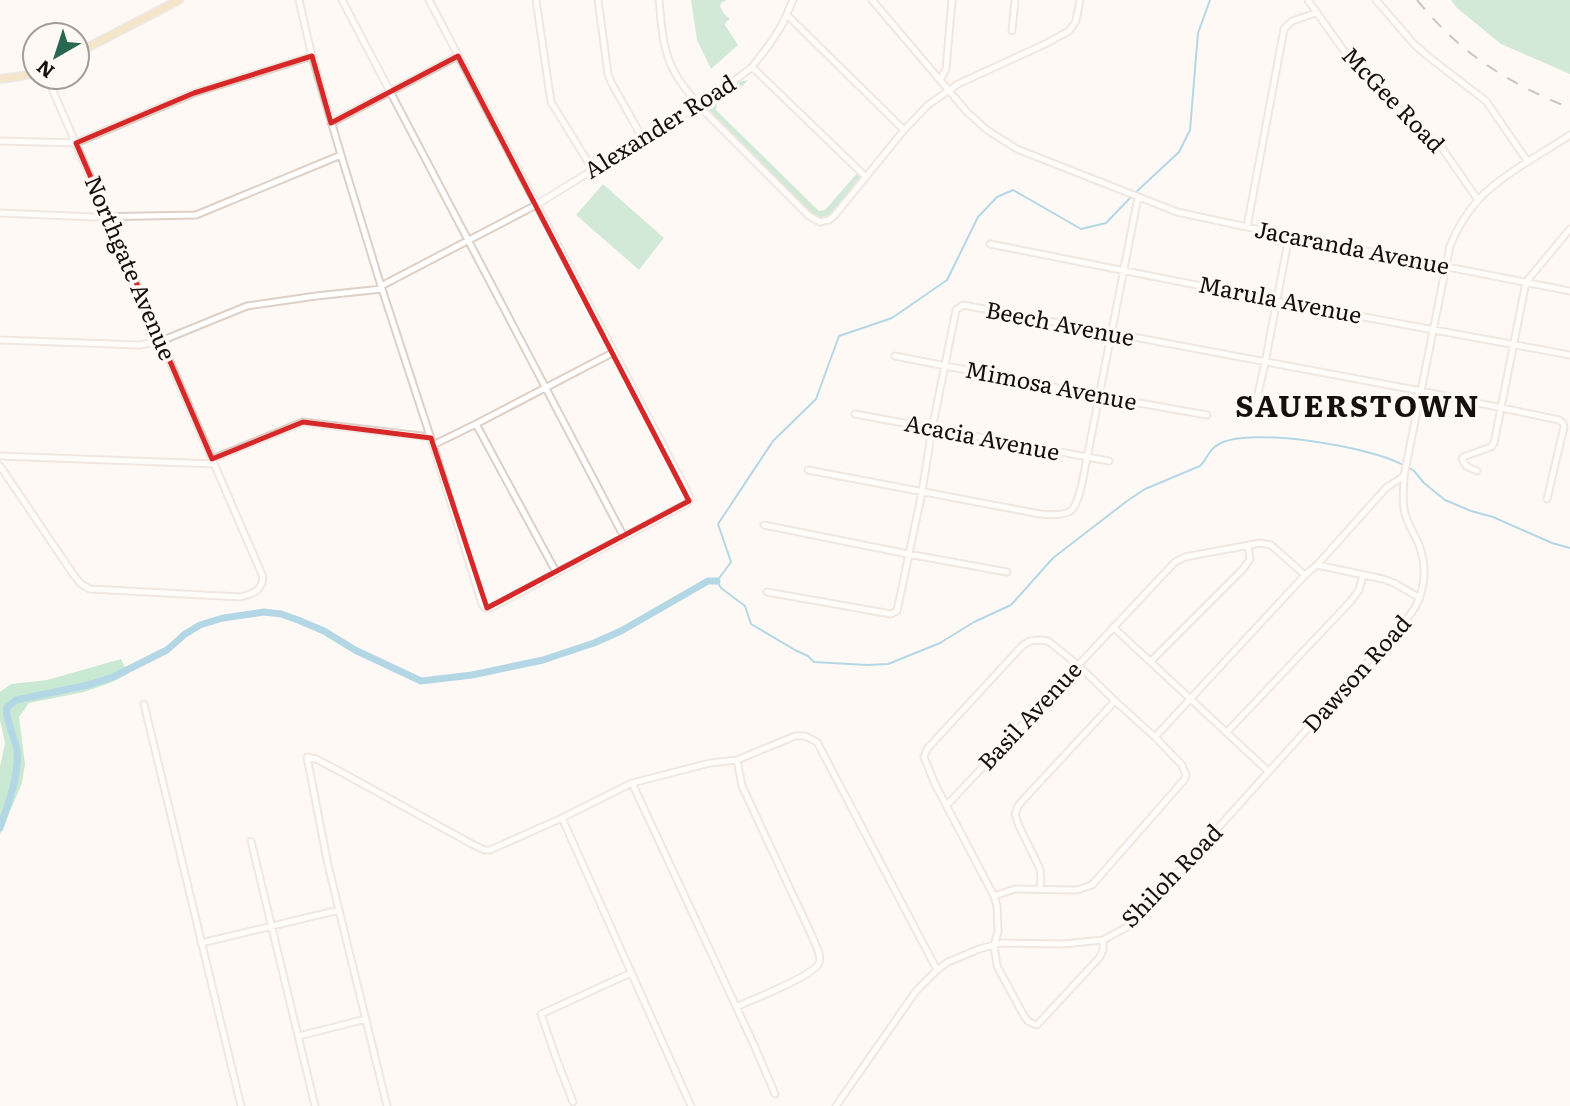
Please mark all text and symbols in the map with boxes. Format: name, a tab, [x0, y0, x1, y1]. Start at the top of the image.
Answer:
north arrow	[21, 21, 91, 91]
street label: McGee Road	[1335, 38, 1454, 159]
text: N	[30, 54, 60, 86]
street label: Alexander Road	[576, 65, 741, 186]
street label: Northgate Avenue	[78, 170, 186, 365]
street label: Jacaranda Avenue	[1252, 210, 1453, 282]
street label: Marula Avenue	[1196, 266, 1365, 331]
street label: Beech Avenue	[983, 291, 1138, 353]
street label: Mimosa Avenue	[963, 351, 1140, 417]
district label: SAUERSTOWN	[1235, 382, 1481, 426]
street label: Acacia Avenue	[902, 404, 1063, 468]
street label: Dawson Road	[1293, 606, 1418, 739]
street label: Basil Avenue	[969, 652, 1088, 777]
street label: Shiloh Road	[1112, 815, 1229, 934]

